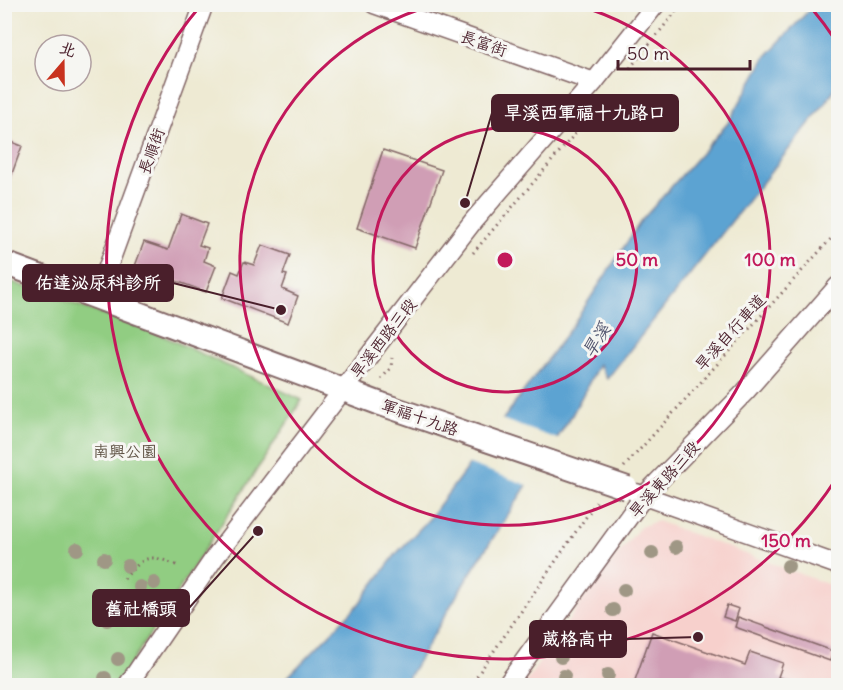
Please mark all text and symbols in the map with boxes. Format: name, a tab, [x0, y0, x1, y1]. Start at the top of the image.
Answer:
street label: 長富街	[458, 26, 510, 60]
north arrow	[33, 33, 93, 93]
scale bar	[618, 33, 750, 71]
text: 北	[57, 37, 79, 61]
text: 50 m	[627, 42, 669, 65]
callout: 旱溪西軍福十九路口	[492, 95, 678, 131]
text: 旱溪西軍福十九路口	[504, 101, 666, 124]
street label: 長順街	[133, 125, 169, 177]
text: 50 m	[616, 248, 658, 271]
text: 100 m	[745, 248, 796, 271]
centre of rings	[495, 250, 515, 270]
callout: 佑達泌尿科診所	[23, 265, 173, 301]
text: 佑達泌尿科診所	[35, 271, 161, 294]
street label: 旱溪自行車道	[690, 290, 770, 374]
street label: 旱溪西路三段	[346, 294, 420, 382]
water label: 旱溪	[577, 318, 616, 361]
street label: 軍福十九路	[379, 395, 461, 439]
street label: 旱溪東路三段	[624, 437, 704, 521]
park label: 南興公園	[93, 441, 157, 461]
text: 150 m	[761, 529, 811, 552]
callout: 舊社橋頭	[93, 590, 189, 626]
text: 舊社橋頭	[105, 597, 177, 620]
callout: 葳格高中	[530, 621, 626, 657]
text: 葳格高中	[542, 627, 614, 650]

